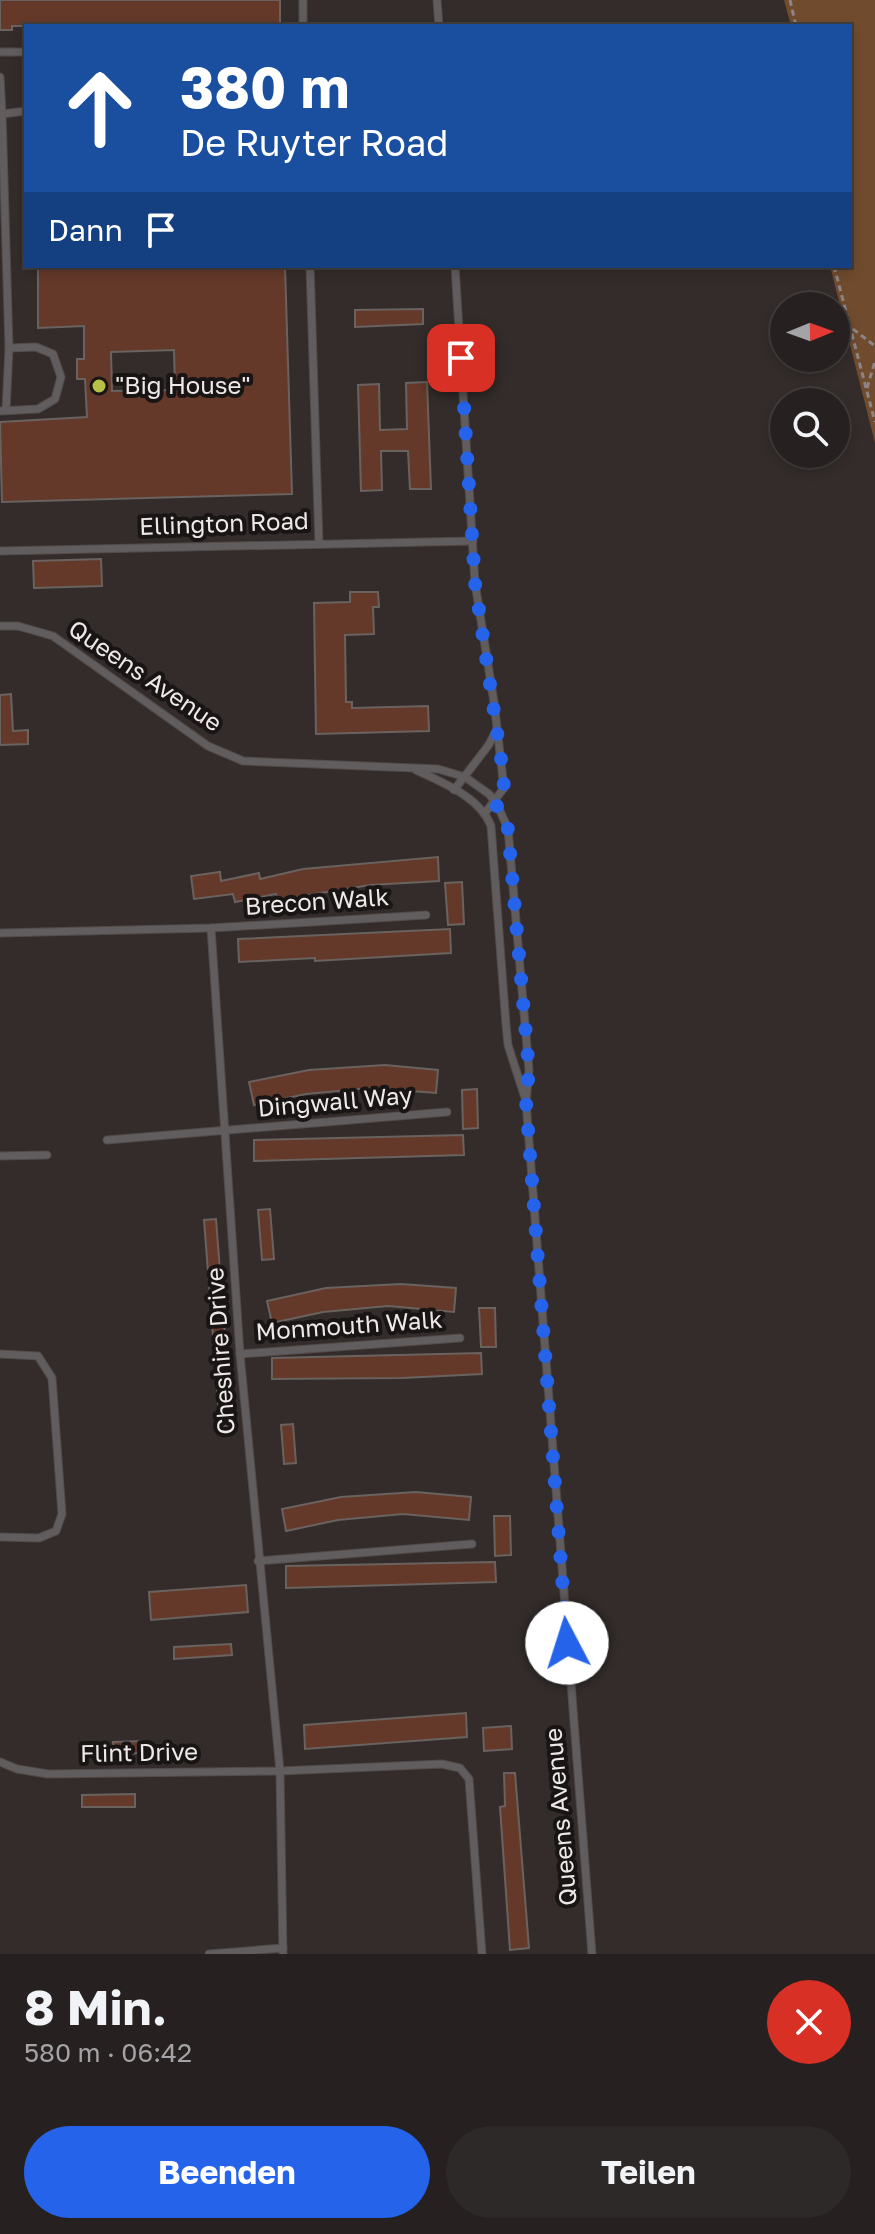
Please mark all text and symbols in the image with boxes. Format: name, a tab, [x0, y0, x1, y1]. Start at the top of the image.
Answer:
text: 380 m	[180, 53, 349, 120]
icon: ahead	[48, 56, 152, 160]
text: De Ruyter Road	[180, 121, 448, 164]
icon: arrive	[139, 208, 183, 252]
text: Dann	[48, 212, 123, 248]
north arrow	[770, 292, 850, 372]
map controls	[770, 292, 850, 468]
pin	[427, 324, 495, 392]
icon: arrive	[439, 336, 483, 380]
place label: "Big House"	[115, 370, 251, 399]
marker: "Big House"	[90, 377, 108, 395]
button: search	[770, 388, 850, 468]
street label: Ellington Road	[139, 505, 309, 540]
street label: Queens Avenue	[64, 613, 228, 737]
street label: Brecon Walk	[244, 881, 390, 920]
street label: Dingwall Way	[256, 1079, 413, 1122]
street label: Cheshire Drive	[199, 1267, 240, 1436]
street label: Monmouth Walk	[255, 1304, 443, 1345]
position arrow	[525, 1601, 609, 1685]
street label: Queens Avenue	[537, 1727, 582, 1907]
street label: Flint Drive	[80, 1736, 198, 1767]
text: 8 Min.	[24, 1978, 167, 2036]
button: close	[767, 1980, 851, 2064]
text: 580 m · 06:42	[24, 2037, 192, 2068]
button: Beenden	[24, 2126, 430, 2218]
button: Teilen	[446, 2126, 851, 2218]

